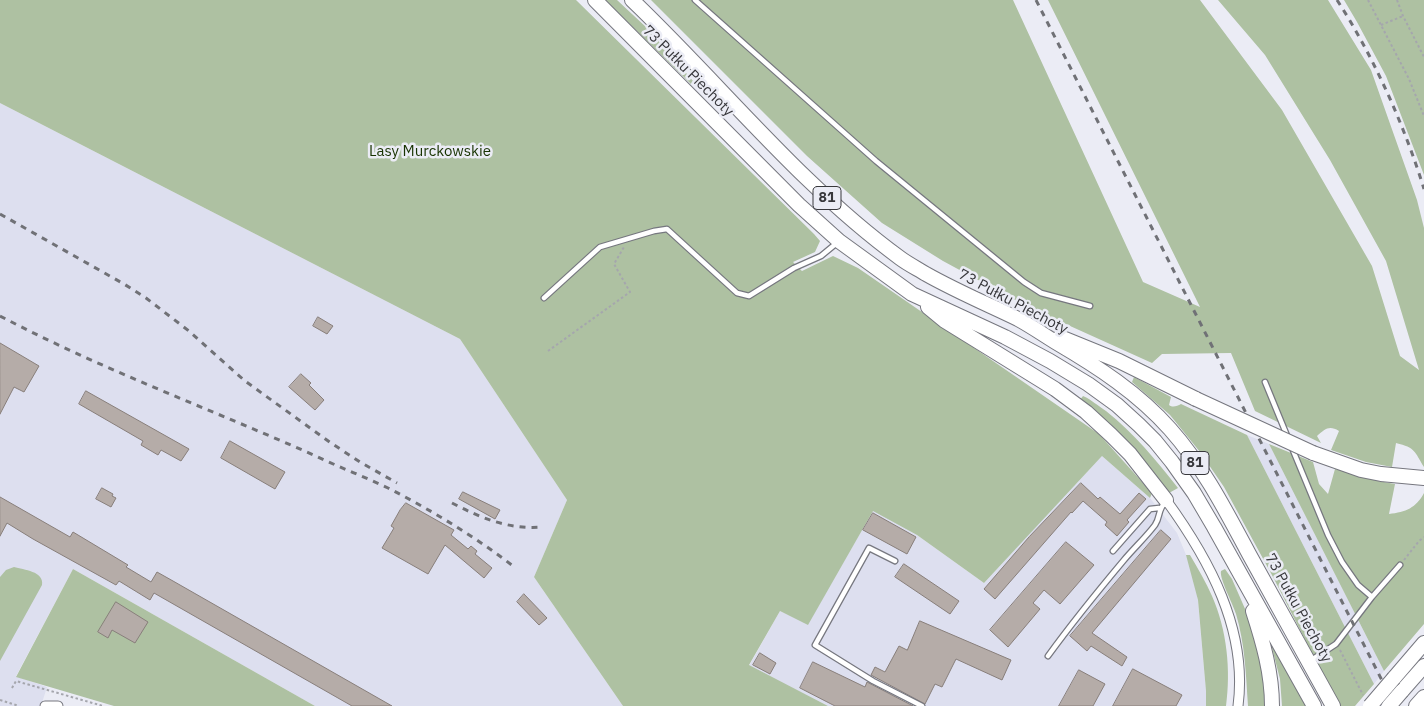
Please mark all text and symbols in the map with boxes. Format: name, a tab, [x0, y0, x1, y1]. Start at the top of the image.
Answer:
street label: 73 Pułku Piechoty	[639, 22, 737, 120]
park label: Lasy Murckowskie	[369, 143, 491, 161]
road number: 81	[813, 187, 841, 210]
street label: 73 Pułku Piechoty	[955, 266, 1071, 338]
road number: 81	[1181, 452, 1209, 474]
street label: 73 Pułku Piechoty	[1261, 551, 1335, 665]

